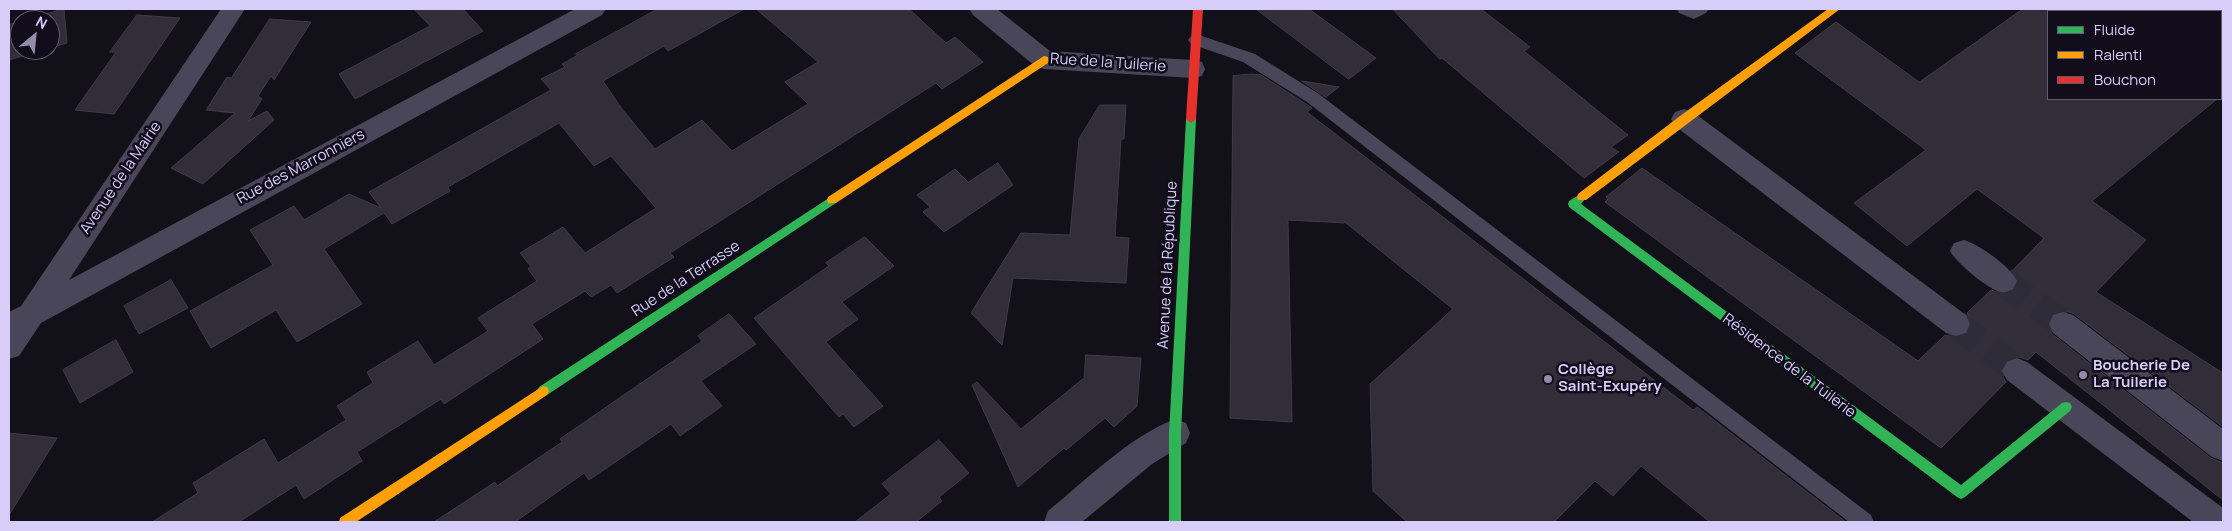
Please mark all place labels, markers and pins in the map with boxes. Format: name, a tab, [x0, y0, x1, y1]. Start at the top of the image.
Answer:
place label: Boucherie De La Tuilerie	[2093, 357, 2190, 392]
place label: Collège Saint-Exupéry	[1558, 361, 1662, 396]
marker: Boucherie De La Tuilerie	[2077, 369, 2089, 381]
marker: Collège Saint-Exupéry	[1542, 373, 1554, 385]

